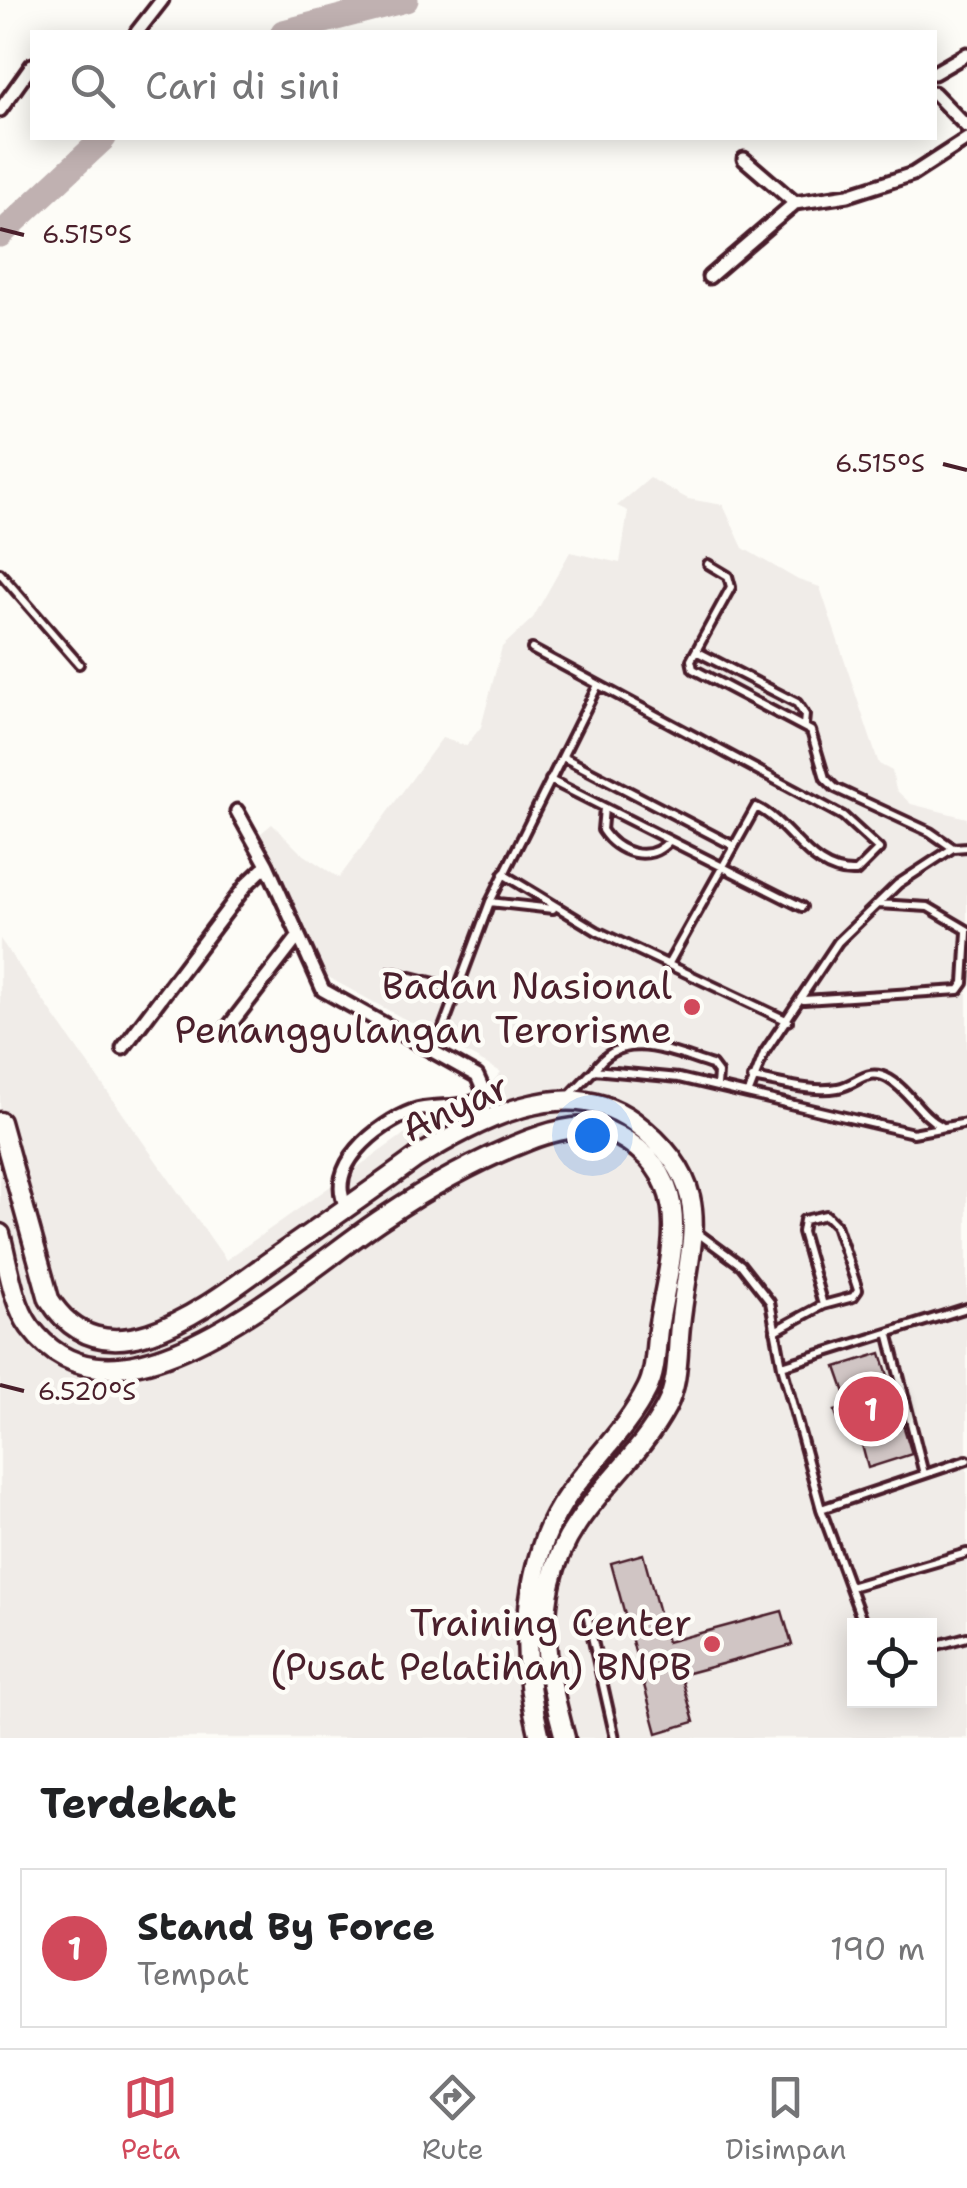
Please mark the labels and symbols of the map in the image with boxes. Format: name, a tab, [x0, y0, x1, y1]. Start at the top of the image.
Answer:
text: 6.515°S	[42, 217, 132, 251]
text: 6.515°S	[835, 446, 925, 480]
place label: Badan Nasional Penanggulangan Terorisme	[174, 960, 673, 1055]
marker: Badan Nasional Penanggulangan Terorisme	[681, 996, 703, 1018]
street label: Anyar	[393, 1060, 517, 1154]
your location	[567, 1110, 618, 1161]
pin: 1	[838, 1372, 904, 1446]
text: 6.520°S	[38, 1374, 136, 1408]
place label: Training Center (Pusat Pelatihan) BNPB	[270, 1597, 692, 1692]
marker: Training Center (Pusat Pelatihan) BNPB	[701, 1633, 723, 1655]

